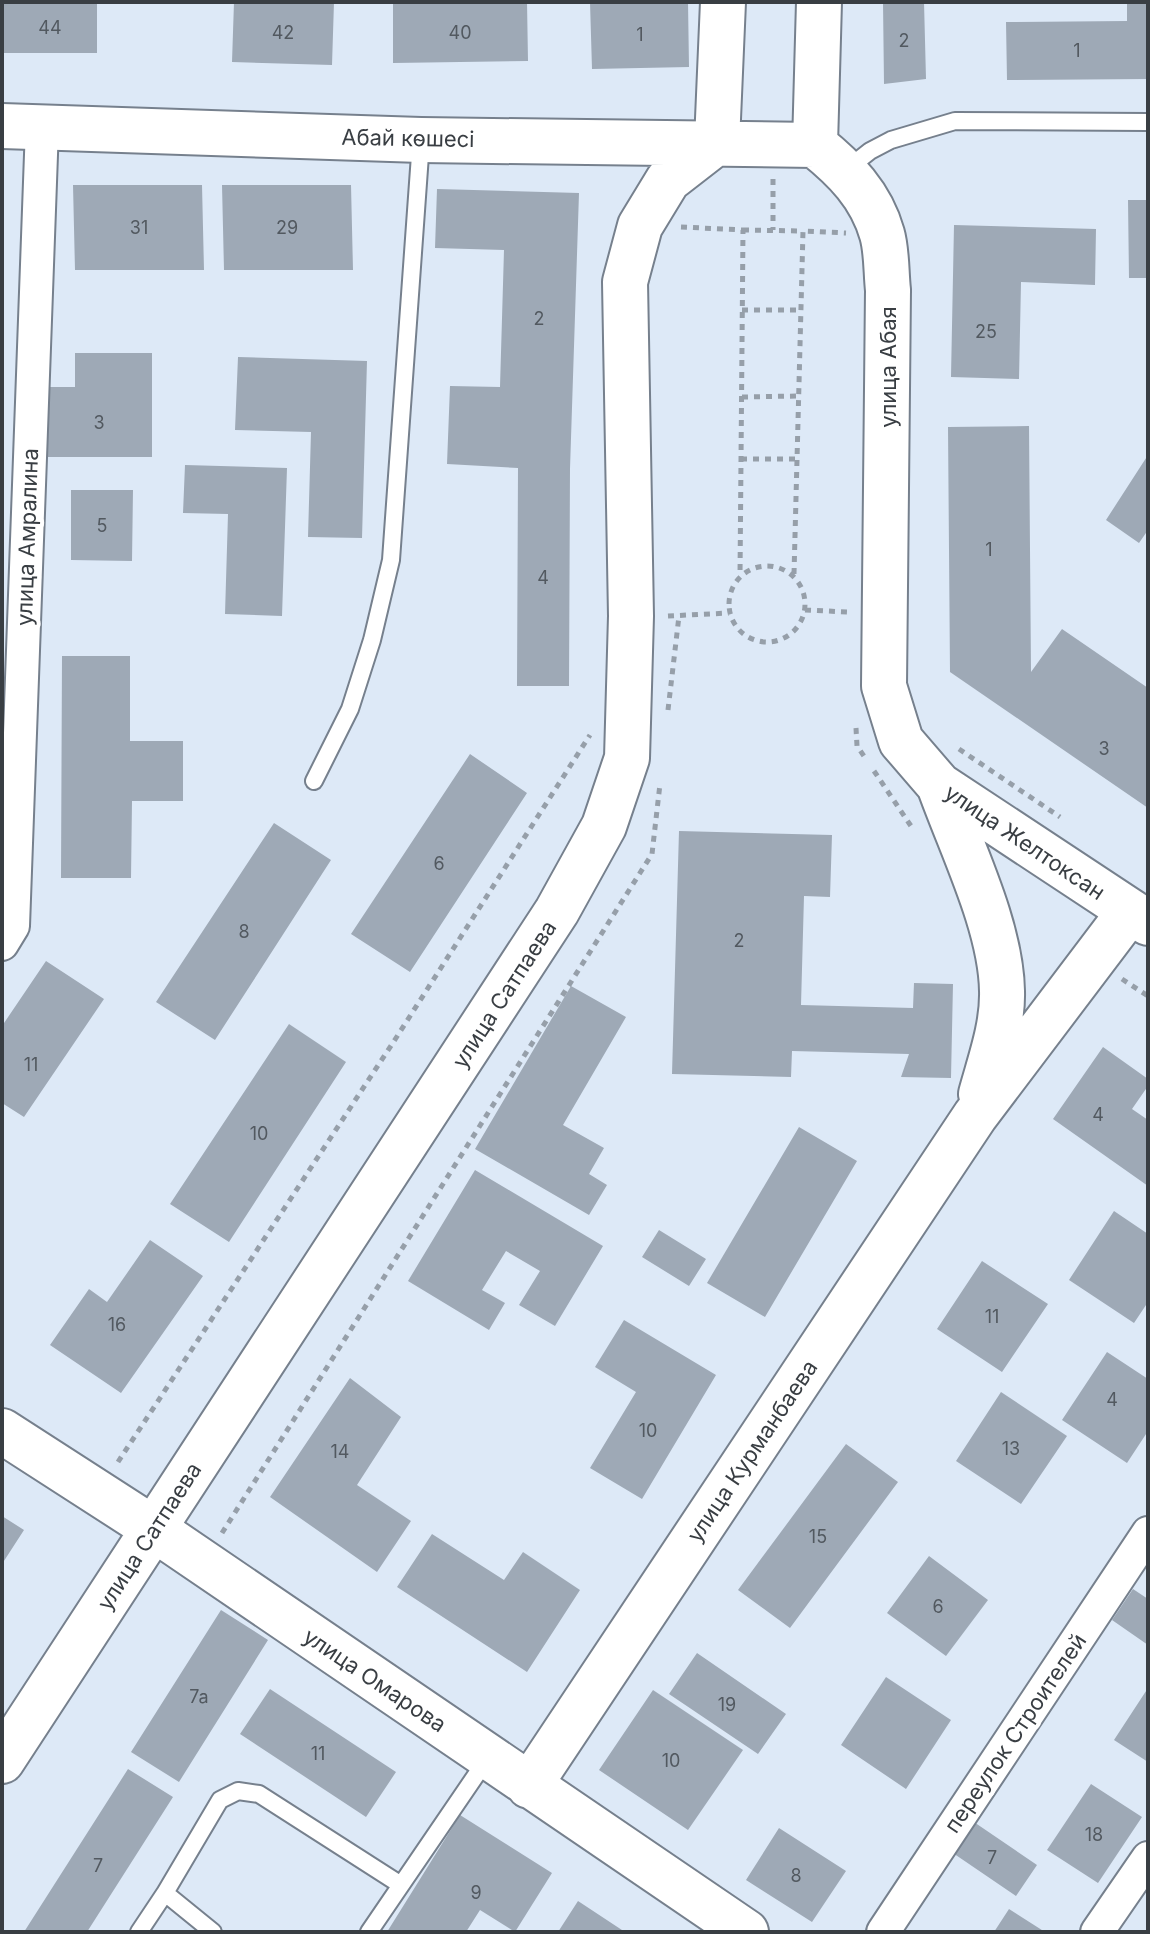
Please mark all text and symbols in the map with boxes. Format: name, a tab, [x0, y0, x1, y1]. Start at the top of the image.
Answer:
house number: 44	[38, 17, 62, 38]
house number: 42	[272, 22, 294, 43]
house number: 40	[449, 22, 471, 43]
house number: 1	[636, 24, 644, 45]
house number: 2	[899, 30, 909, 51]
house number: 1	[1073, 40, 1081, 61]
street label: Абай көшесі	[341, 124, 475, 152]
house number: 31	[130, 217, 148, 238]
house number: 29	[276, 217, 298, 238]
street label: улица Абая	[875, 306, 901, 428]
house number: 2	[534, 308, 544, 329]
house number: 25	[975, 321, 997, 342]
house number: 3	[93, 412, 105, 433]
street label: улица Амралина	[11, 448, 43, 626]
house number: 5	[97, 515, 107, 536]
house number: 1	[985, 539, 993, 560]
house number: 4	[537, 567, 549, 588]
house number: 3	[1098, 738, 1110, 759]
street label: улица Желтоксан	[940, 779, 1110, 905]
house number: 6	[433, 853, 445, 874]
street label: улица Сатпаева	[447, 915, 561, 1073]
house number: 8	[238, 921, 250, 942]
house number: 2	[734, 930, 744, 951]
house number: 11	[24, 1054, 38, 1075]
house number: 4	[1092, 1104, 1104, 1125]
house number: 10	[250, 1123, 268, 1144]
house number: 11	[985, 1306, 999, 1327]
house number: 16	[108, 1314, 126, 1335]
street label: улица Курманбаева	[681, 1355, 823, 1547]
house number: 4	[1106, 1389, 1118, 1410]
house number: 10	[639, 1420, 657, 1441]
house number: 13	[1002, 1438, 1020, 1459]
house number: 14	[331, 1441, 349, 1462]
street label: улица Сатпаева	[92, 1457, 206, 1615]
house number: 15	[809, 1526, 827, 1547]
house number: 6	[932, 1596, 944, 1617]
street label: улица Омарова	[299, 1623, 451, 1737]
street label: переулок Строителей	[939, 1629, 1091, 1837]
house number: 7а	[189, 1686, 209, 1707]
house number: 19	[718, 1694, 736, 1715]
house number: 11	[311, 1743, 325, 1764]
house number: 10	[662, 1750, 680, 1771]
house number: 18	[1085, 1824, 1103, 1845]
house number: 7	[987, 1847, 997, 1868]
house number: 7	[93, 1855, 103, 1876]
house number: 8	[790, 1865, 802, 1886]
house number: 9	[470, 1882, 482, 1903]

